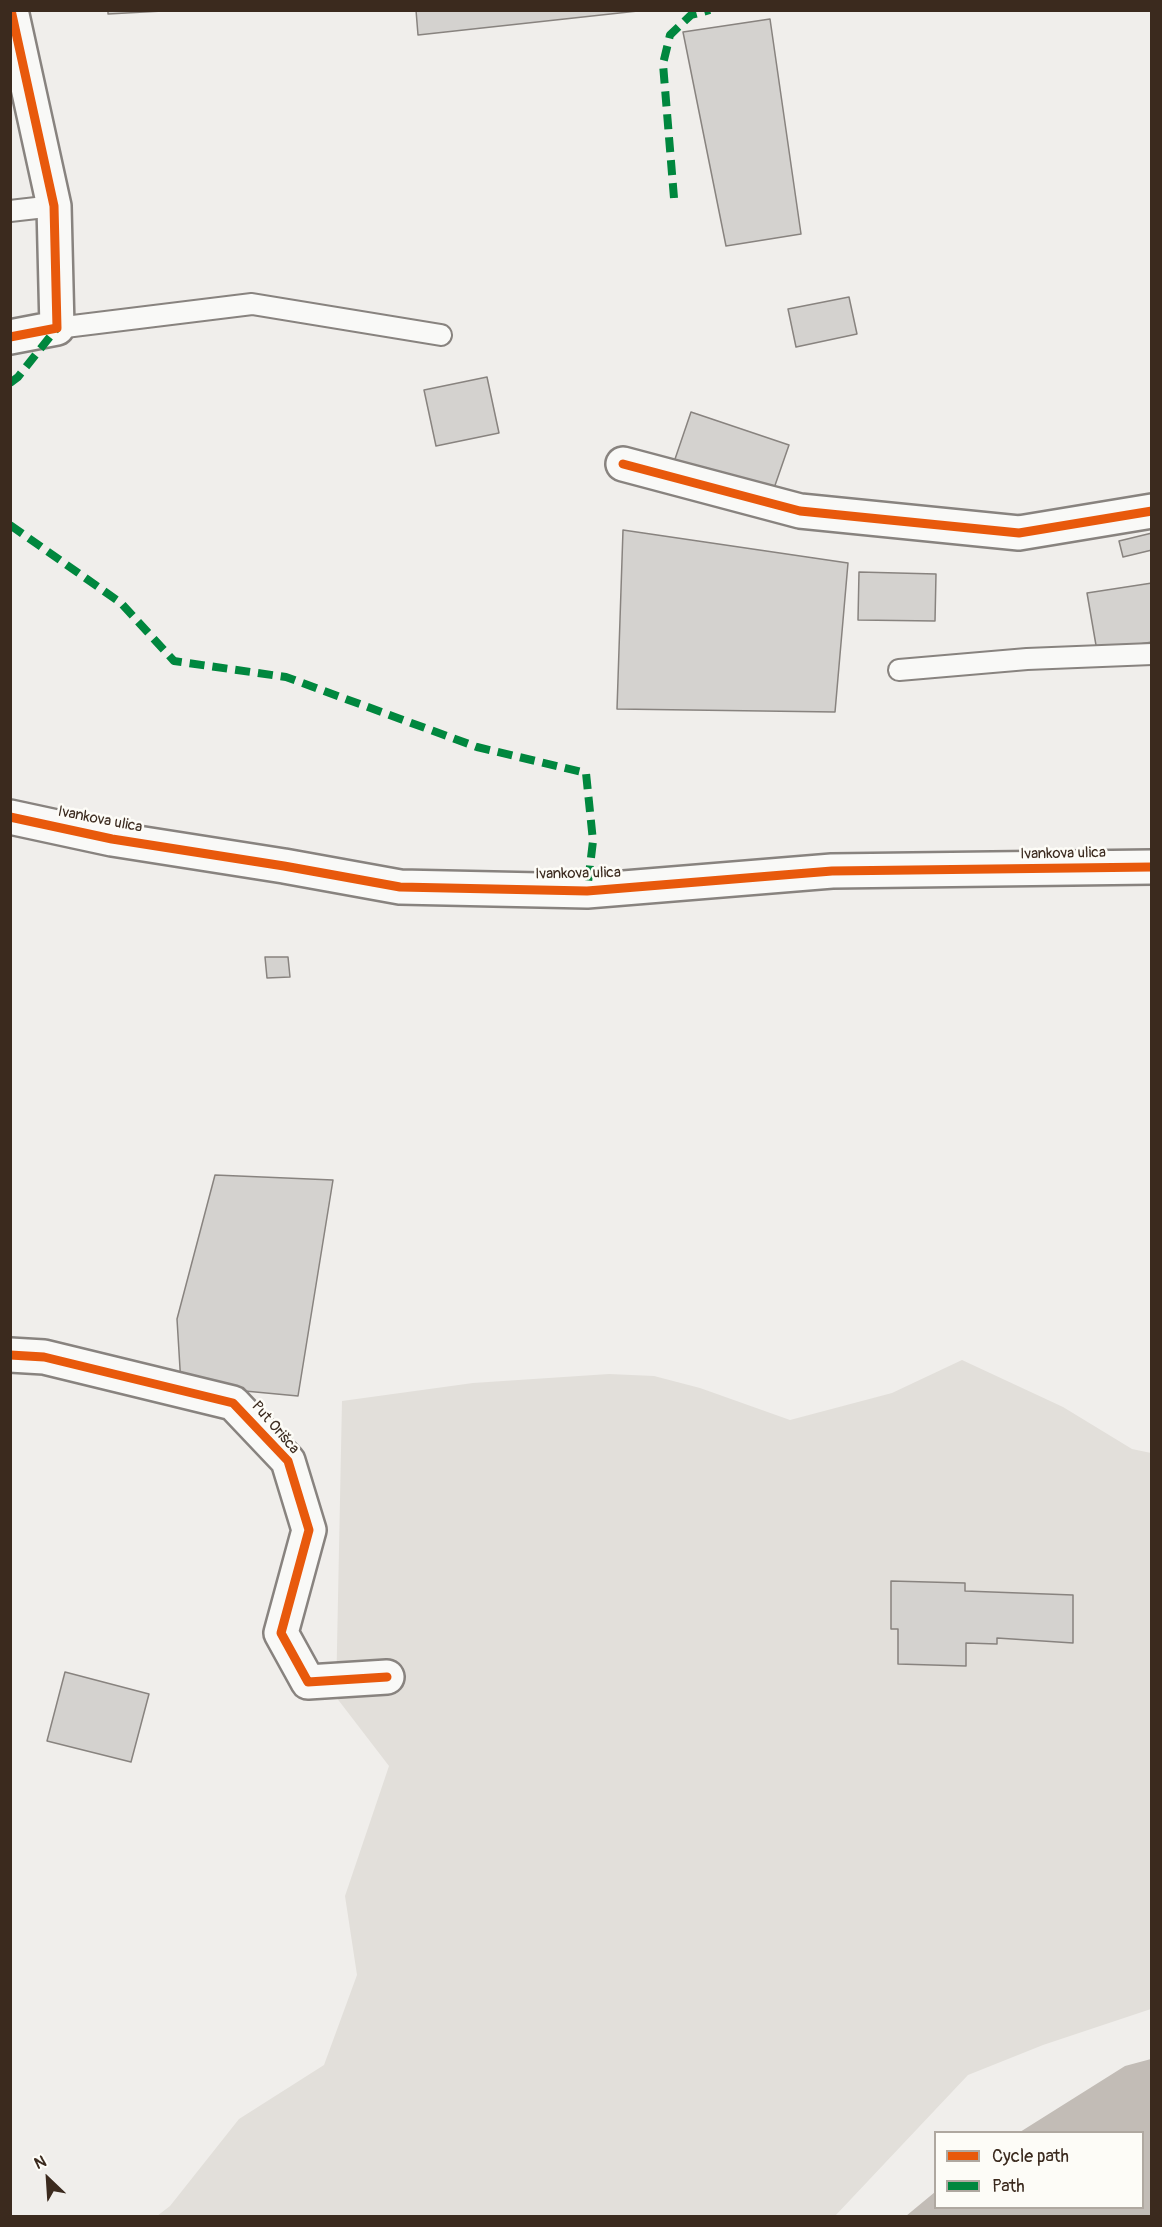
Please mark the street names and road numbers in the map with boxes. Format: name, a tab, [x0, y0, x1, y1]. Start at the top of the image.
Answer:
street label: Ivankova ulica	[56, 803, 144, 837]
street label: Ivankova ulica	[1020, 844, 1106, 864]
street label: Ivankova ulica	[535, 864, 621, 884]
street label: Put Orišca	[247, 1398, 303, 1458]

